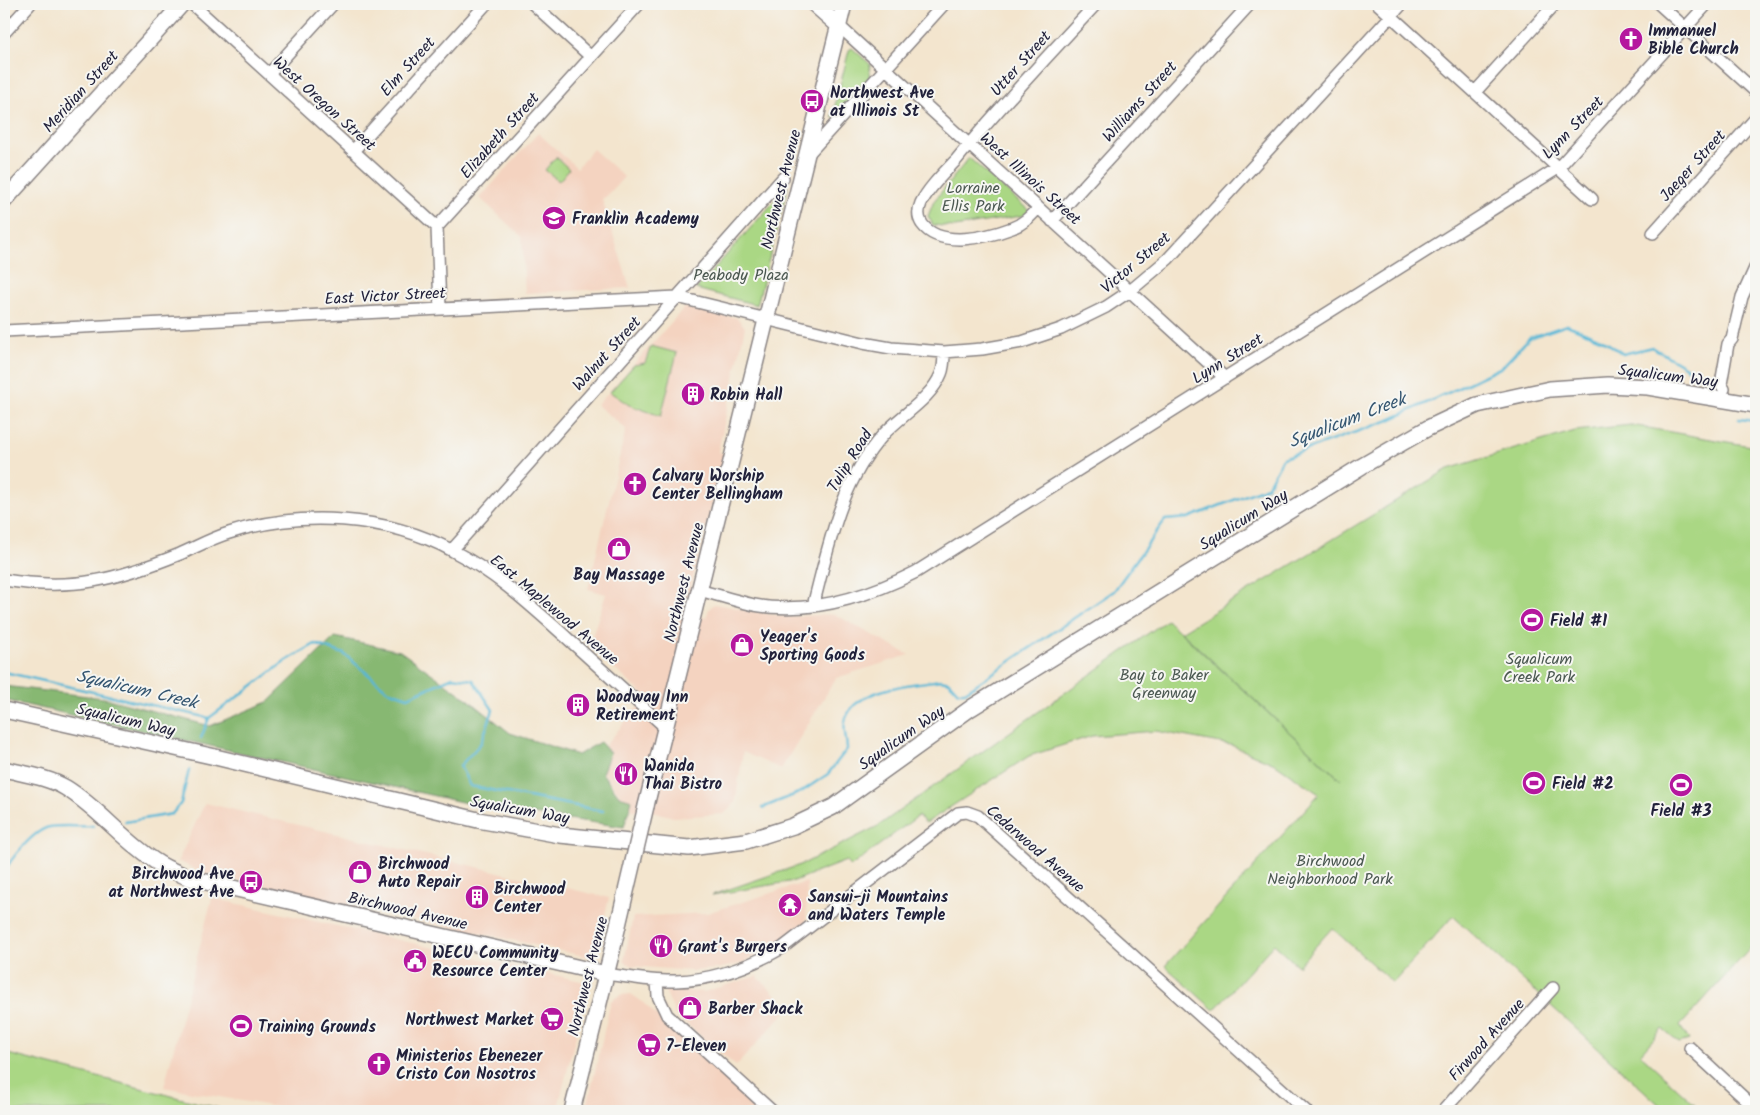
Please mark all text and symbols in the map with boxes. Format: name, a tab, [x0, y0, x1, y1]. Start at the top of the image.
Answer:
place label: Immanuel Bible Church	[1648, 19, 1739, 62]
street label: Utter Street	[985, 25, 1058, 103]
church icon: Immanuel Bible Church	[1618, 26, 1644, 52]
street label: Elm Street	[374, 31, 442, 102]
street label: Meridian Street	[37, 44, 126, 139]
street label: West Oregon Street	[267, 51, 382, 158]
street label: Williams Street	[1097, 55, 1184, 148]
place label: Northwest Ave at Illinois St	[830, 81, 934, 124]
street label: Elizabeth Street	[454, 87, 546, 185]
bus stop icon: Northwest Ave at Illinois St	[799, 88, 825, 114]
street label: Lynn Street	[1536, 90, 1611, 166]
street label: Jaeger Street	[1654, 124, 1733, 208]
street label: Northwest Avenue	[754, 127, 808, 252]
street label: West Illinois Street	[974, 127, 1087, 232]
park label: Lorraine Ellis Park	[941, 176, 1005, 219]
school or university icon: Franklin Academy	[541, 205, 567, 231]
place label: Franklin Academy	[572, 207, 699, 232]
street label: Victor Street	[1095, 226, 1177, 300]
park label: Peabody Plaza	[693, 263, 789, 288]
street label: East Victor Street	[324, 281, 447, 312]
street label: Walnut Street	[567, 310, 648, 397]
street label: Lynn Street	[1187, 327, 1269, 391]
street label: Squalicum Way	[1616, 358, 1720, 395]
building icon: Robin Hall	[680, 381, 706, 407]
place label: Robin Hall	[710, 383, 783, 408]
water label: Squalicum Creek	[1285, 385, 1413, 457]
street label: Tulip Road	[821, 424, 880, 497]
place label: Calvary Worship Center Bellingham	[652, 464, 783, 507]
church icon: Calvary Worship Center Bellingham	[622, 471, 648, 497]
street label: Squalicum Way	[1195, 483, 1293, 558]
street label: Northwest Avenue	[657, 520, 711, 645]
shop icon: Bay Massage	[606, 536, 632, 562]
street label: East Maplewood Avenue	[484, 549, 624, 672]
place label: Bay Massage	[573, 563, 665, 588]
sports icon: Field #1	[1519, 607, 1545, 633]
place label: Field #1	[1550, 609, 1607, 634]
place label: Yeager's Sporting Goods	[760, 625, 865, 668]
shop icon: Yeager's Sporting Goods	[729, 632, 755, 658]
park label: Squalicum Creek Park	[1503, 647, 1576, 690]
water label: Squalicum Creek	[73, 662, 203, 719]
park label: Bay to Baker Greenway	[1119, 663, 1210, 706]
place label: Woodway Inn Retirement	[596, 685, 689, 728]
building icon: Woodway Inn Retirement	[565, 692, 591, 718]
street label: Squalicum Way	[74, 697, 178, 744]
street label: Squalicum Way	[854, 699, 951, 777]
place label: Wanida Thai Bistro	[644, 754, 722, 797]
restaurant icon: Wanida Thai Bistro	[613, 761, 639, 787]
sports icon: Field #2	[1521, 770, 1547, 796]
place label: Field #2	[1552, 772, 1614, 797]
sports icon: Field #3	[1668, 772, 1694, 798]
street label: Squalicum Way	[468, 789, 572, 832]
street label: Cedarwood Avenue	[980, 799, 1090, 899]
place label: Field #3	[1651, 799, 1712, 824]
park label: Birchwood Neighborhood Park	[1267, 849, 1393, 892]
place label: Birchwood Auto Repair	[378, 852, 462, 895]
shop icon: Birchwood Auto Repair	[347, 859, 373, 885]
place label: Birchwood Ave at Northwest Ave	[108, 862, 234, 905]
bus stop icon: Birchwood Ave at Northwest Ave	[238, 869, 264, 895]
place label: Birchwood Center	[494, 877, 566, 920]
building icon: Birchwood Center	[464, 884, 490, 910]
place label: Sansui-ji Mountains and Waters Temple	[808, 885, 949, 928]
street label: Birchwood Avenue	[346, 886, 470, 937]
temple icon: Sansui-ji Mountains and Waters Temple	[777, 892, 803, 918]
street label: Northwest Avenue	[561, 914, 615, 1039]
restaurant icon: Grant's Burgers	[648, 933, 674, 959]
place label: Grant's Burgers	[678, 935, 788, 960]
place label: WECU Community Resource Center	[432, 941, 559, 984]
public building icon: WECU Community Resource Center	[402, 948, 428, 974]
street label: Firwood Avenue	[1443, 993, 1531, 1087]
shop icon: Barber Shack	[677, 995, 703, 1021]
place label: Barber Shack	[708, 997, 804, 1022]
supermarket icon: Northwest Market	[539, 1006, 565, 1032]
place label: Northwest Market	[406, 1008, 535, 1033]
sports icon: Training Grounds	[228, 1013, 254, 1039]
place label: Training Grounds	[258, 1015, 376, 1040]
supermarket icon: 7-Eleven	[636, 1032, 662, 1058]
place label: 7-Eleven	[666, 1034, 726, 1059]
place label: Ministerios Ebenezer Cristo Con Nosotros	[396, 1044, 544, 1087]
church icon: Ministerios Ebenezer Cristo Con Nosotros	[366, 1051, 392, 1077]

